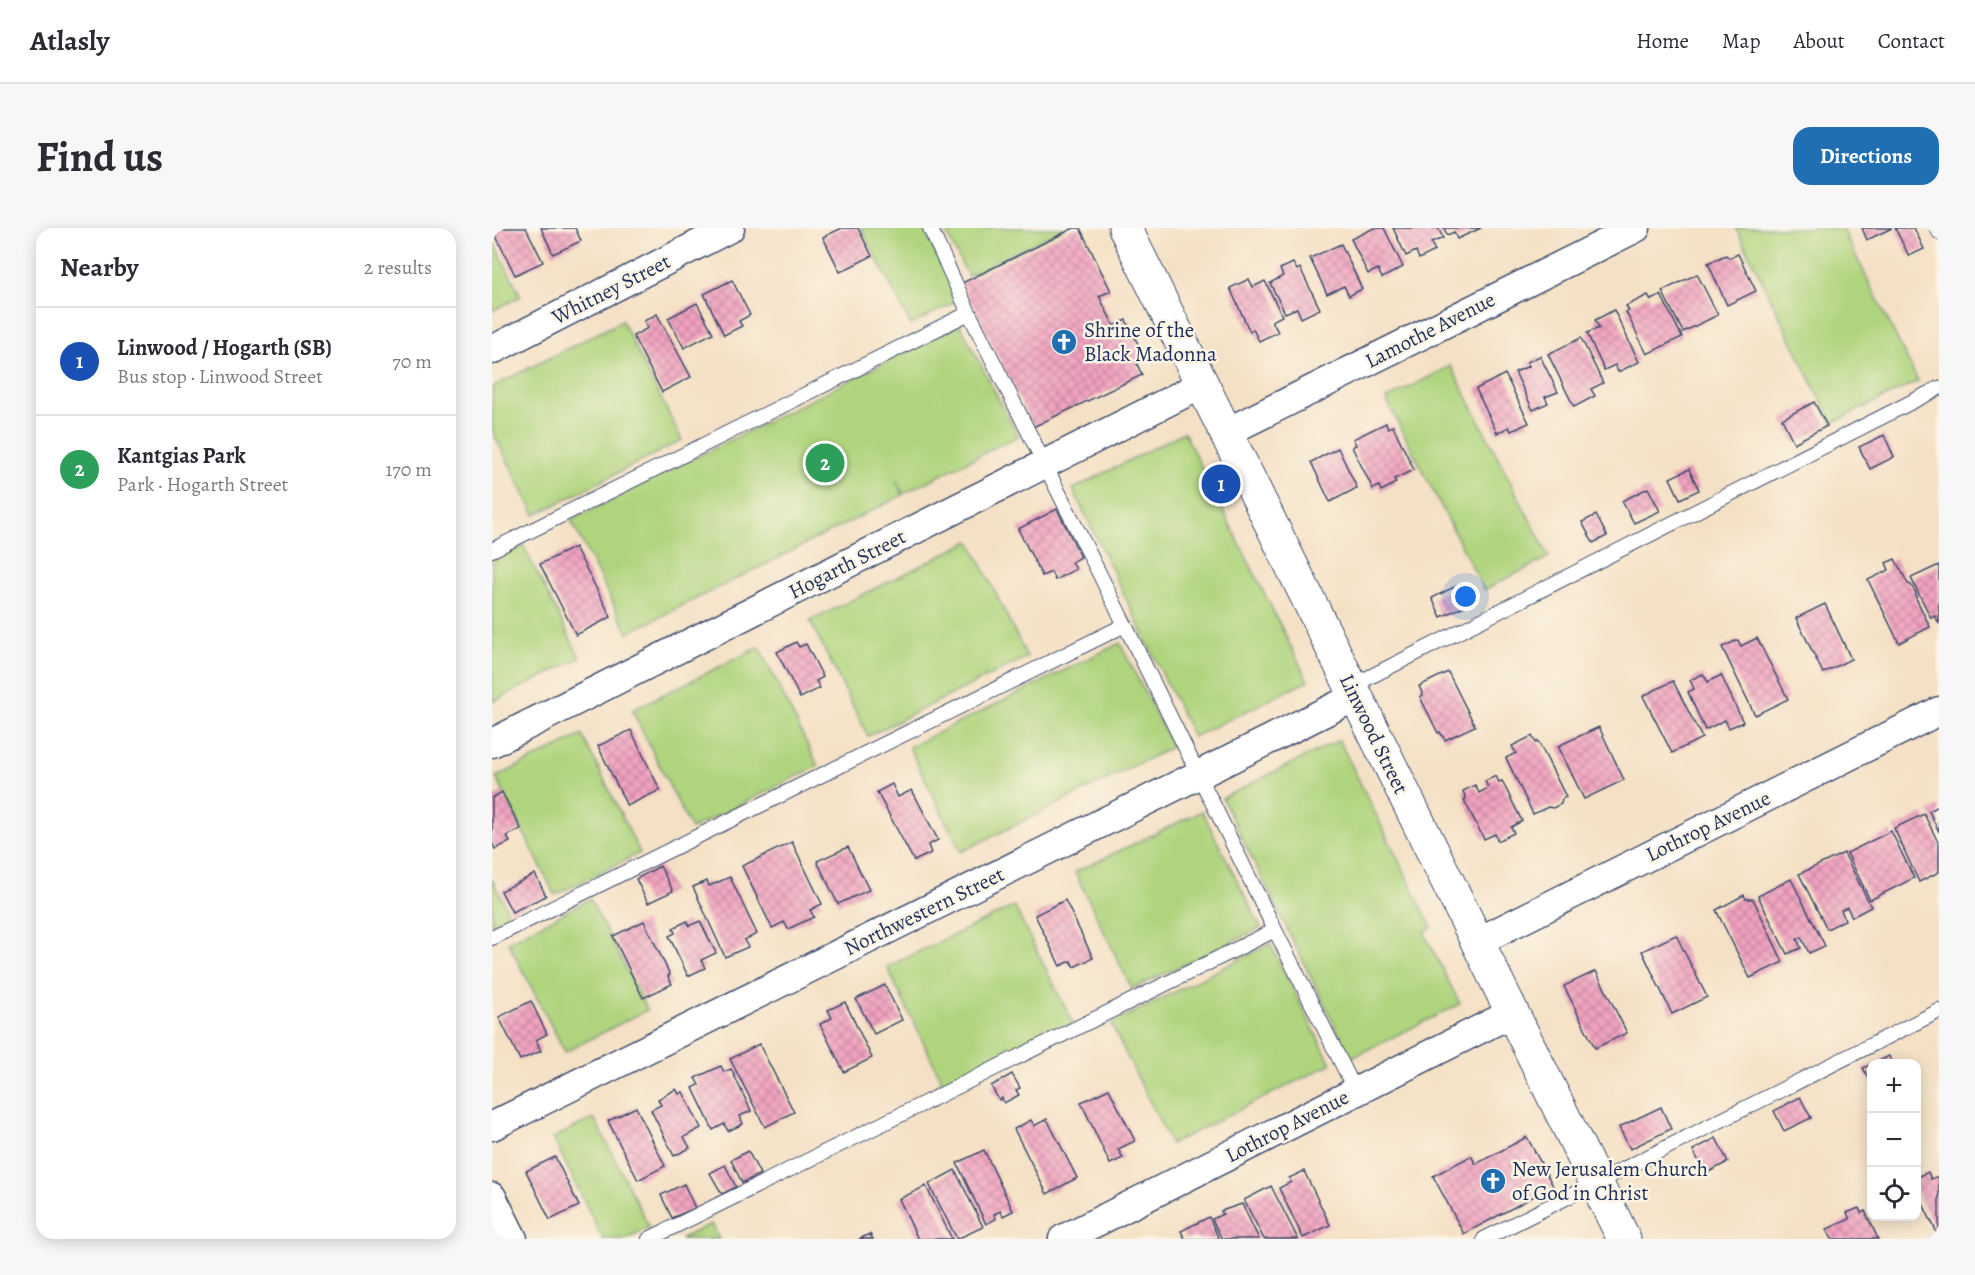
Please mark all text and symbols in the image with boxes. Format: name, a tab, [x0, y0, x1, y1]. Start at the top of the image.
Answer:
text: Atlasly	[30, 22, 109, 60]
text: Home	[1636, 27, 1689, 55]
text: Map	[1722, 27, 1760, 55]
text: About	[1793, 27, 1845, 55]
text: Contact	[1878, 27, 1945, 55]
button: Directions	[1793, 127, 1939, 185]
text: Find us	[36, 128, 163, 185]
street label: Whitney Street	[546, 247, 675, 331]
text: Nearby	[60, 250, 139, 285]
text: 2 results	[364, 254, 432, 281]
street label: Lamothe Avenue	[1360, 285, 1500, 375]
place label: Shrine of the Black Madonna	[1084, 316, 1217, 368]
church icon: Shrine of the Black Madonna	[1049, 327, 1079, 357]
text: Linwood / Hogarth (SB)	[117, 333, 332, 363]
text: 1	[76, 348, 83, 375]
text: 70 m	[392, 348, 432, 375]
text: Bus stop · Linwood Street	[117, 363, 323, 390]
pin: 2	[806, 440, 844, 486]
text: Kantgias Park	[117, 441, 246, 471]
text: 2	[75, 456, 84, 483]
text: 170 m	[386, 456, 432, 483]
pin: 1	[1202, 462, 1240, 506]
text: Park · Hogarth Street	[117, 471, 288, 498]
street label: Hogarth Street	[784, 522, 910, 606]
your location	[1451, 582, 1480, 611]
street label: Linwood Street	[1333, 669, 1415, 799]
street label: Lothrop Avenue	[1641, 784, 1775, 868]
street label: Northwestern Street	[839, 860, 1009, 962]
map controls	[1867, 1059, 1921, 1221]
button: +	[1867, 1059, 1921, 1113]
street label: Lothrop Avenue	[1220, 1083, 1354, 1169]
button: −	[1867, 1113, 1921, 1167]
place label: New Jerusalem Church of God in Christ	[1512, 1155, 1708, 1207]
church icon: New Jerusalem Church of God in Christ	[1478, 1166, 1508, 1196]
button: locate	[1867, 1167, 1921, 1221]

